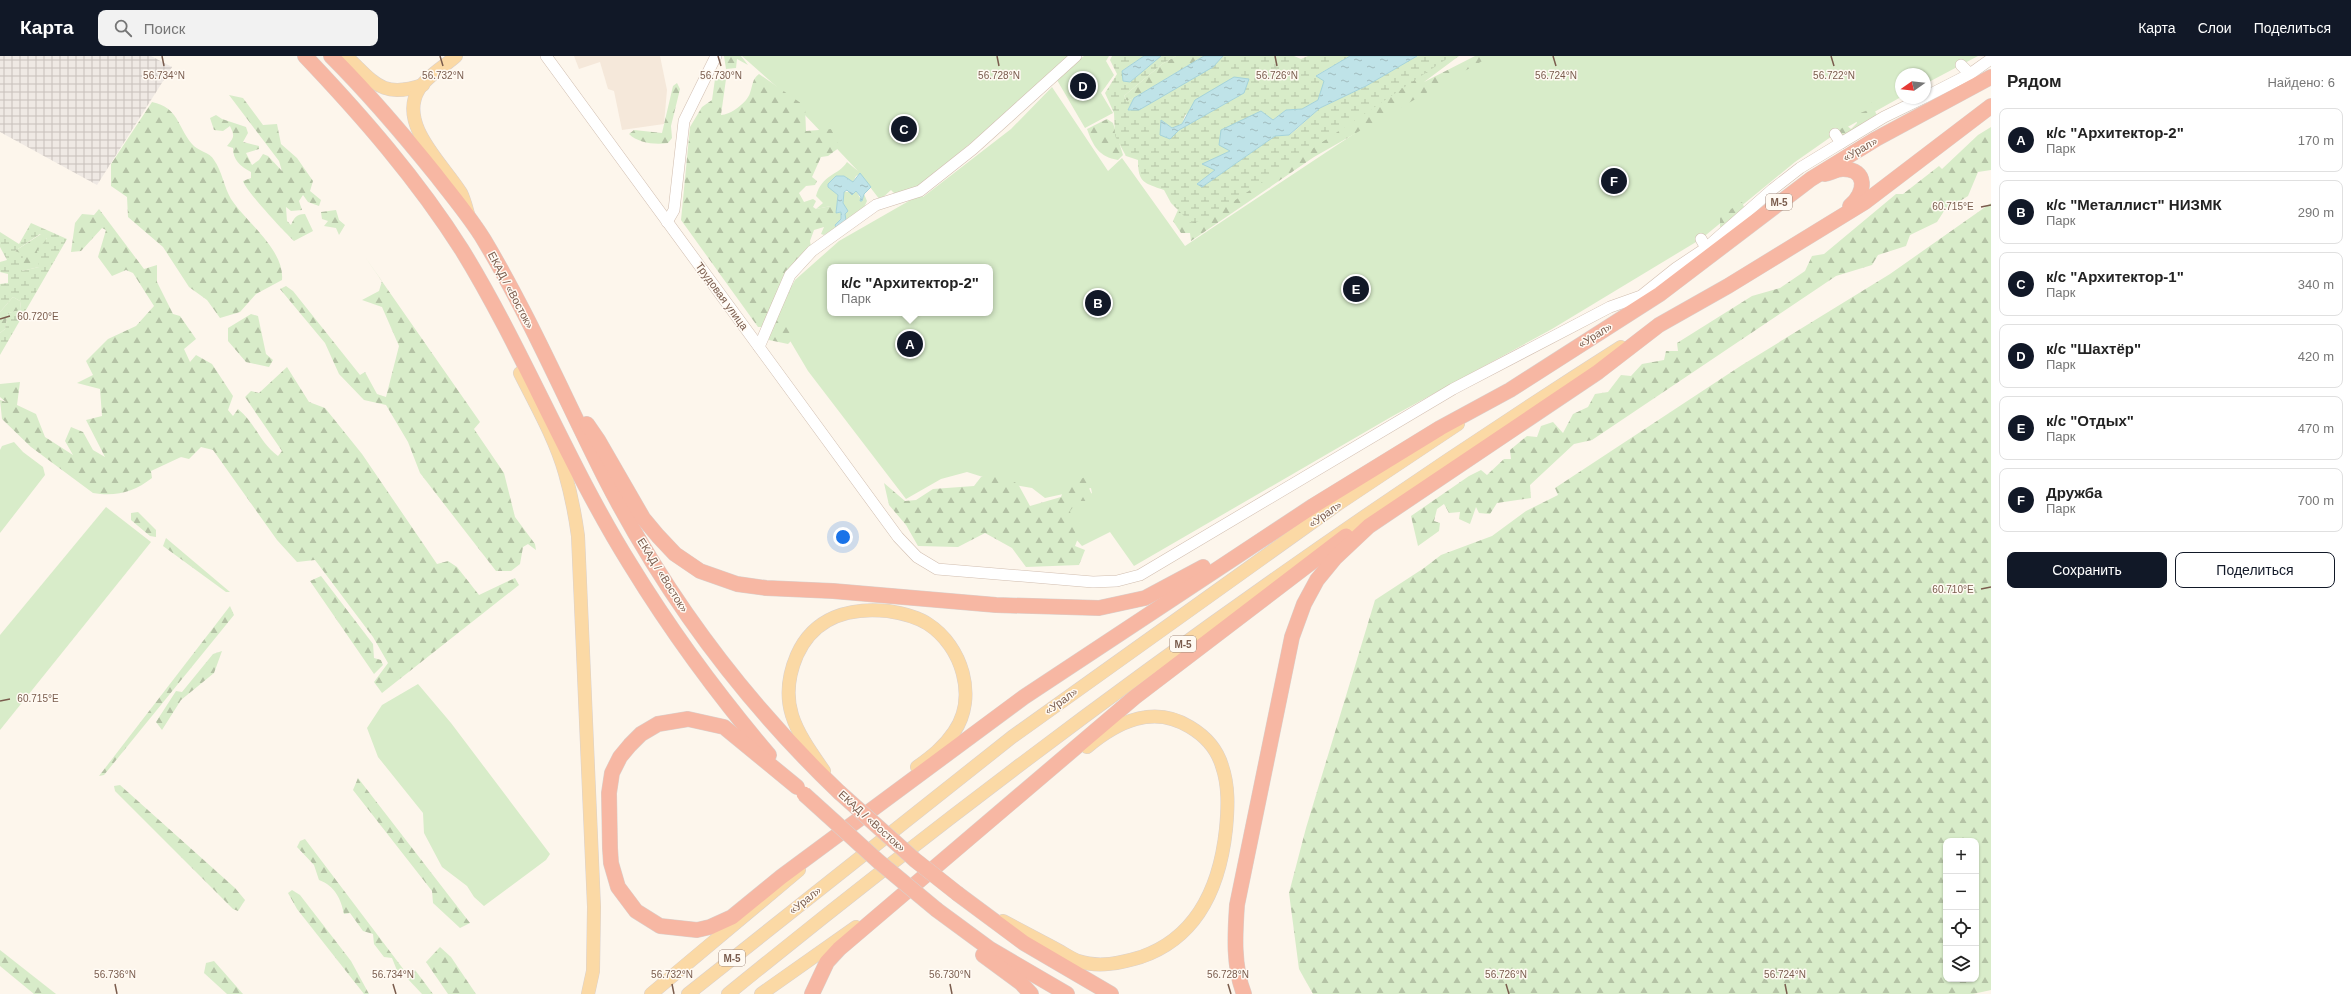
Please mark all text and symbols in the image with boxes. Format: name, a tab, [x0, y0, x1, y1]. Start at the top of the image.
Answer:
search box	[98, 10, 378, 46]
text: Карта	[20, 17, 74, 38]
icon: search	[112, 17, 134, 39]
text: Поиск	[144, 20, 185, 37]
text: Карта	[2138, 20, 2176, 36]
text: Слои	[2198, 20, 2232, 36]
text: Поделиться	[2254, 20, 2331, 36]
north arrow	[1895, 68, 1931, 104]
text: 56.734°N	[143, 70, 185, 81]
text: 56.732°N	[422, 70, 464, 81]
text: 56.730°N	[700, 70, 742, 81]
text: 56.728°N	[978, 70, 1020, 81]
text: 56.726°N	[1256, 70, 1298, 81]
text: 56.724°N	[1535, 70, 1577, 81]
text: 56.722°N	[1813, 70, 1855, 81]
pin: D	[1070, 71, 1096, 101]
text: Рядом	[2007, 72, 2062, 91]
text: Найдено: 6	[2267, 75, 2335, 90]
pin: C	[891, 114, 917, 144]
text: к/с "Архитектор-2"	[2046, 124, 2184, 141]
text: A	[2016, 133, 2026, 148]
text: 170 m	[2298, 133, 2334, 148]
street label: «Урал»	[1841, 134, 1879, 164]
text: Парк	[2046, 141, 2076, 156]
pin: F	[1601, 166, 1627, 196]
road number: М-5	[1766, 194, 1792, 210]
text: к/с "Металлист" НИЗМК	[2046, 196, 2222, 213]
text: 60.715°E	[1932, 201, 1974, 212]
text: B	[2016, 205, 2026, 220]
text: 290 m	[2298, 205, 2334, 220]
text: Парк	[2046, 213, 2076, 228]
street label: ЕКАД / «Восток»	[486, 250, 536, 330]
street label: Трудовая улица	[693, 260, 751, 333]
popup	[827, 264, 993, 316]
text: к/с "Архитектор-1"	[2046, 268, 2184, 285]
text: к/с "Архитектор-2"	[841, 274, 979, 291]
pin: E	[1343, 274, 1369, 304]
text: C	[2016, 277, 2026, 292]
text: 340 m	[2298, 277, 2334, 292]
text: Парк	[2046, 285, 2076, 300]
pin: B	[1085, 288, 1111, 318]
text: Парк	[841, 291, 871, 306]
text: 60.720°E	[17, 311, 59, 322]
street label: «Урал»	[1576, 320, 1614, 350]
pin: A	[897, 329, 923, 359]
text: к/с "Шахтёр"	[2046, 340, 2141, 357]
text: D	[2016, 349, 2026, 364]
text: 420 m	[2298, 349, 2334, 364]
text: Парк	[2046, 357, 2076, 372]
text: к/с "Отдых"	[2046, 412, 2134, 429]
text: E	[2017, 421, 2025, 436]
text: 470 m	[2298, 421, 2334, 436]
text: Парк	[2046, 429, 2076, 444]
text: Дружба	[2046, 484, 2102, 501]
text: F	[2017, 493, 2025, 508]
text: 700 m	[2298, 493, 2334, 508]
street label: «Урал»	[1306, 498, 1344, 530]
text: Парк	[2046, 501, 2076, 516]
your location	[833, 527, 853, 547]
street label: ЕКАД / «Восток»	[635, 536, 691, 614]
button: Сохранить	[2007, 552, 2167, 588]
button: Поделиться	[2175, 552, 2335, 588]
text: 60.710°E	[1932, 584, 1974, 595]
road number: М-5	[1170, 636, 1196, 652]
street label: «Урал»	[1042, 685, 1080, 717]
text: 60.715°E	[17, 693, 59, 704]
street label: ЕКАД / «Восток»	[836, 788, 908, 854]
map controls	[1943, 838, 1979, 982]
button: +	[1943, 838, 1979, 874]
button: −	[1943, 874, 1979, 910]
street label: «Урал»	[787, 884, 823, 916]
button: locate	[1943, 910, 1979, 946]
button: layers	[1943, 946, 1979, 982]
road number: М-5	[719, 950, 745, 966]
text: 56.736°N	[94, 969, 136, 980]
text: 56.734°N	[372, 969, 414, 980]
text: 56.732°N	[651, 969, 693, 980]
text: 56.730°N	[929, 969, 971, 980]
text: 56.728°N	[1207, 969, 1249, 980]
text: 56.726°N	[1485, 969, 1527, 980]
text: 56.724°N	[1764, 969, 1806, 980]

